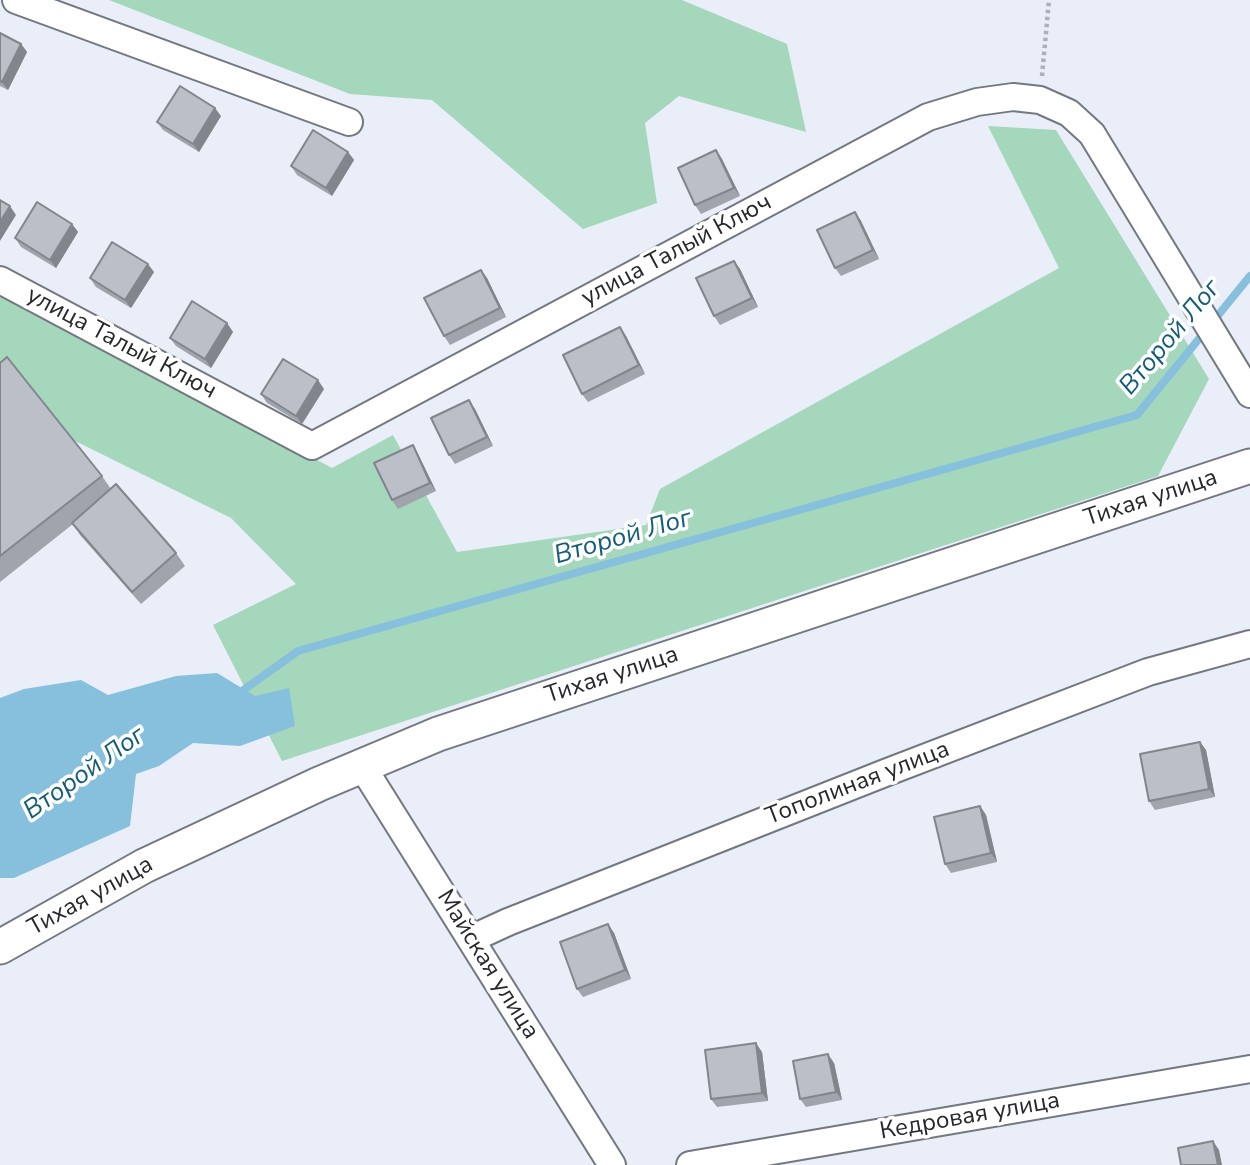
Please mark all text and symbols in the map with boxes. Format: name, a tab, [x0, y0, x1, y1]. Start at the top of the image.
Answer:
street label: улица Талый Ключ	[577, 189, 777, 313]
water label: Второй Лог	[1114, 274, 1228, 402]
street label: улица Талый Ключ	[21, 282, 221, 406]
street label: Тихая улица	[1081, 464, 1221, 534]
water label: Второй Лог	[551, 504, 695, 572]
street label: Тихая улица	[542, 641, 682, 711]
water label: Второй Лог	[18, 721, 152, 827]
street label: Тополиная улица	[762, 736, 954, 832]
street label: Тихая улица	[24, 851, 158, 943]
street label: Майская улица	[430, 885, 544, 1045]
street label: Кедровая улица	[878, 1087, 1062, 1147]

